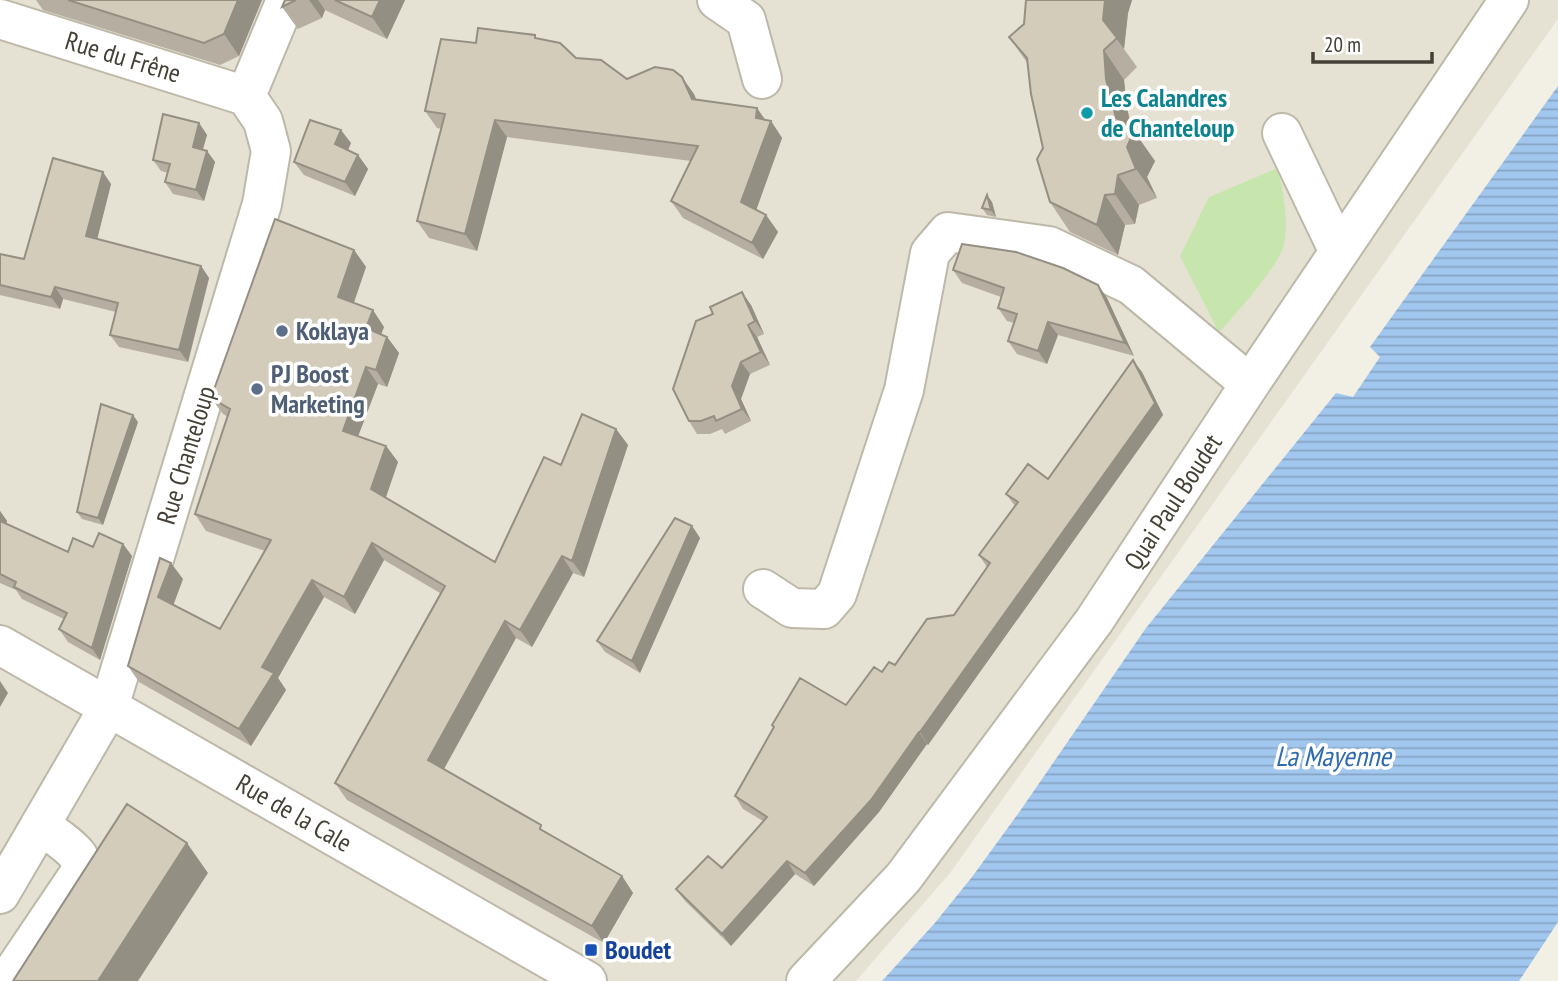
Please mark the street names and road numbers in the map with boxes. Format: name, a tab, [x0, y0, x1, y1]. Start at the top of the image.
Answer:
street label: Rue du Frêne	[62, 23, 185, 90]
street label: Rue Chanteloup	[149, 382, 222, 528]
street label: Quai Paul Boudet	[1116, 428, 1229, 576]
street label: Rue de la Cale	[230, 766, 358, 859]

